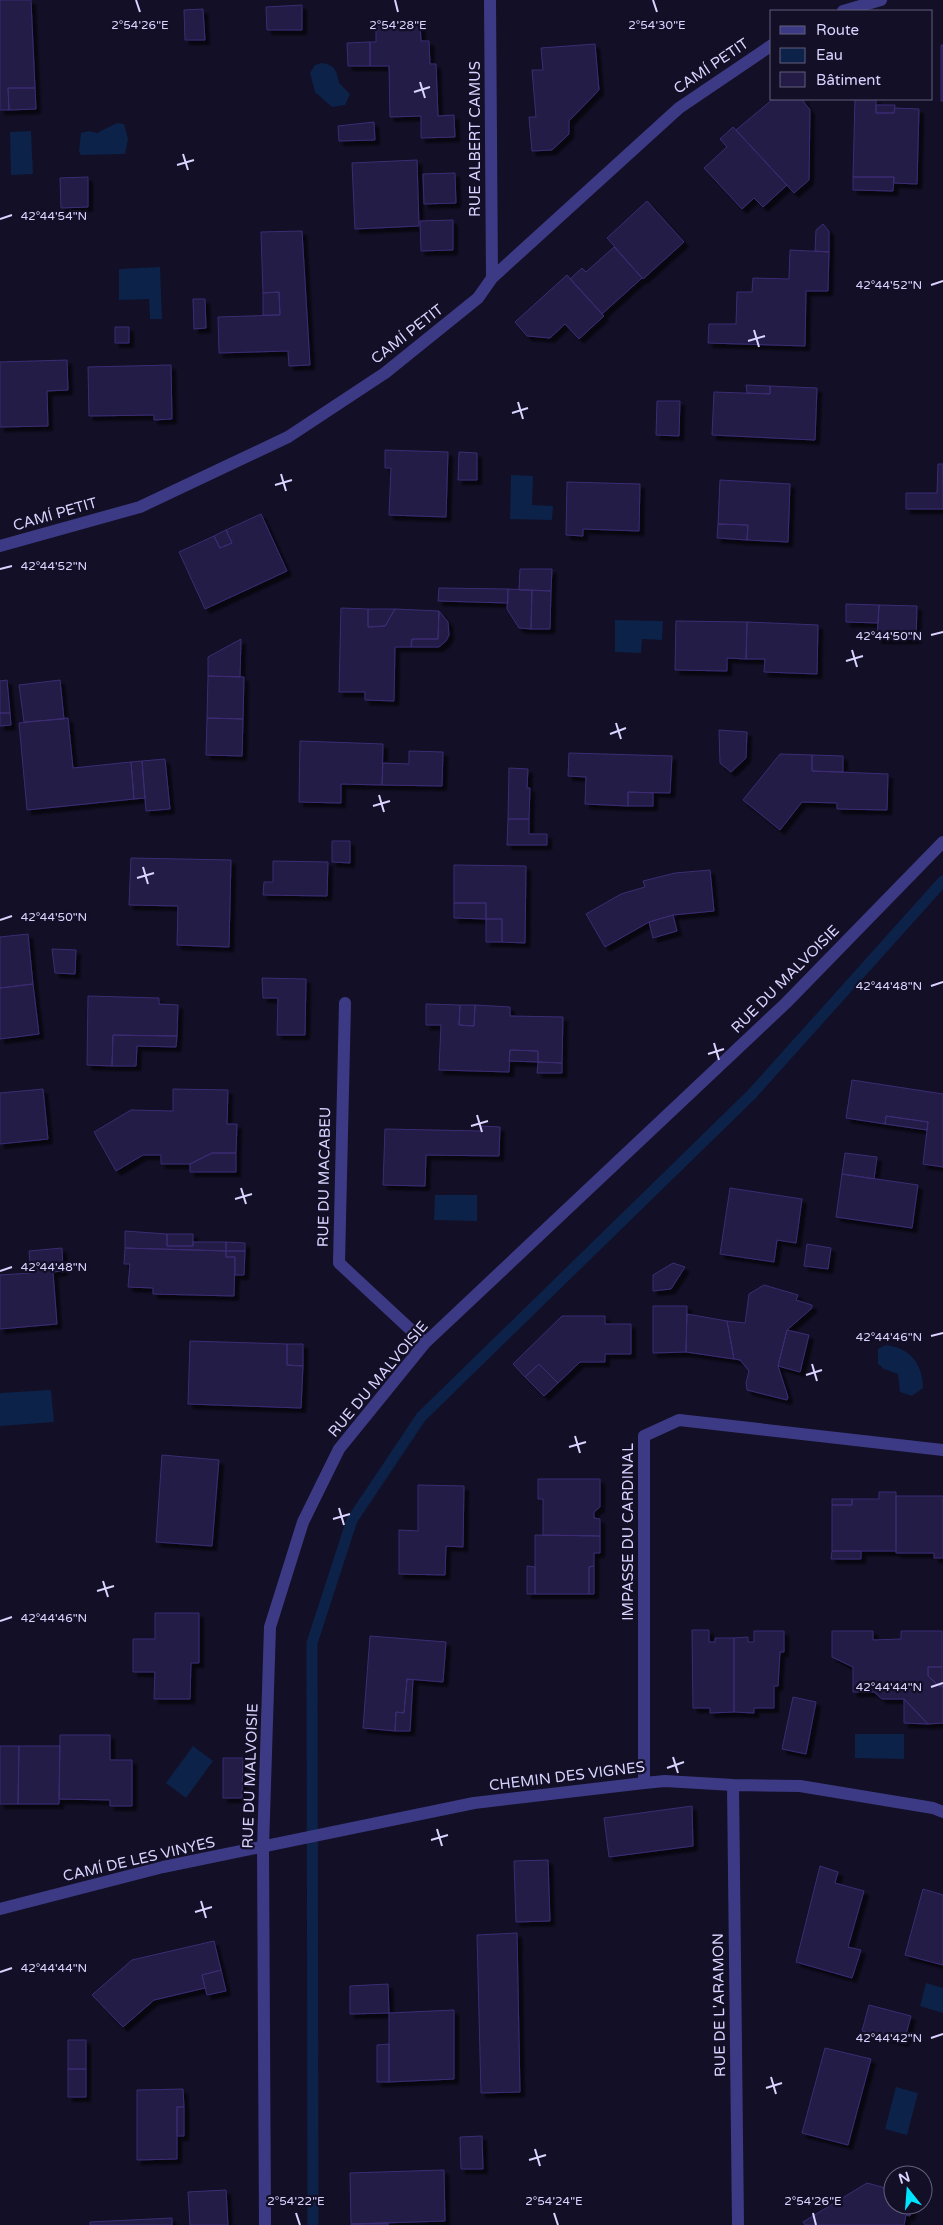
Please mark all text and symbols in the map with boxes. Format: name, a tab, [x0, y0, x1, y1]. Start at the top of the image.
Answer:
legend	[770, 10, 933, 100]
text: 2°54'26"E	[111, 18, 169, 32]
text: 2°54'28"E	[369, 18, 427, 32]
text: 2°54'30"E	[628, 18, 686, 32]
text: Route	[816, 21, 859, 39]
street label: CAMÍ PETIT	[670, 34, 752, 98]
text: Eau	[816, 46, 843, 64]
street label: RUE ALBERT CAMUS	[466, 61, 484, 217]
text: Bâtiment	[816, 71, 881, 89]
text: 42°44'54"N	[21, 209, 87, 223]
text: 42°44'52"N	[856, 278, 922, 292]
street label: CAMÍ PETIT	[367, 300, 447, 368]
street label: CAMÍ PETIT	[11, 493, 99, 535]
text: 42°44'52"N	[21, 559, 87, 573]
text: 42°44'50"N	[856, 629, 922, 643]
text: 42°44'50"N	[21, 910, 87, 924]
street label: RUE DU MALVOISIE	[727, 921, 843, 1037]
text: 42°44'48"N	[856, 979, 922, 993]
street label: RUE DU MACABEU	[314, 1107, 334, 1247]
text: 42°44'48"N	[21, 1260, 87, 1274]
street label: RUE DU MALVOISIE	[324, 1318, 432, 1440]
text: 42°44'46"N	[856, 1330, 922, 1344]
street label: IMPASSE DU CARDINAL	[619, 1443, 637, 1621]
text: 42°44'46"N	[21, 1611, 87, 1625]
text: 42°44'44"N	[856, 1680, 922, 1694]
street label: RUE DU MALVOISIE	[238, 1703, 262, 1849]
street label: CHEMIN DES VIGNES	[488, 1758, 646, 1794]
street label: CAMÍ DE LES VINYES	[61, 1833, 217, 1885]
street label: RUE DE L'ARAMON	[709, 1933, 729, 2077]
text: 42°44'44"N	[21, 1961, 87, 1975]
text: 42°44'42"N	[856, 2031, 922, 2045]
north arrow	[883, 2165, 933, 2215]
text: N	[896, 2168, 912, 2188]
text: 2°54'22"E	[267, 2194, 325, 2208]
text: 2°54'24"E	[525, 2194, 583, 2208]
text: 2°54'26"E	[784, 2194, 842, 2208]

